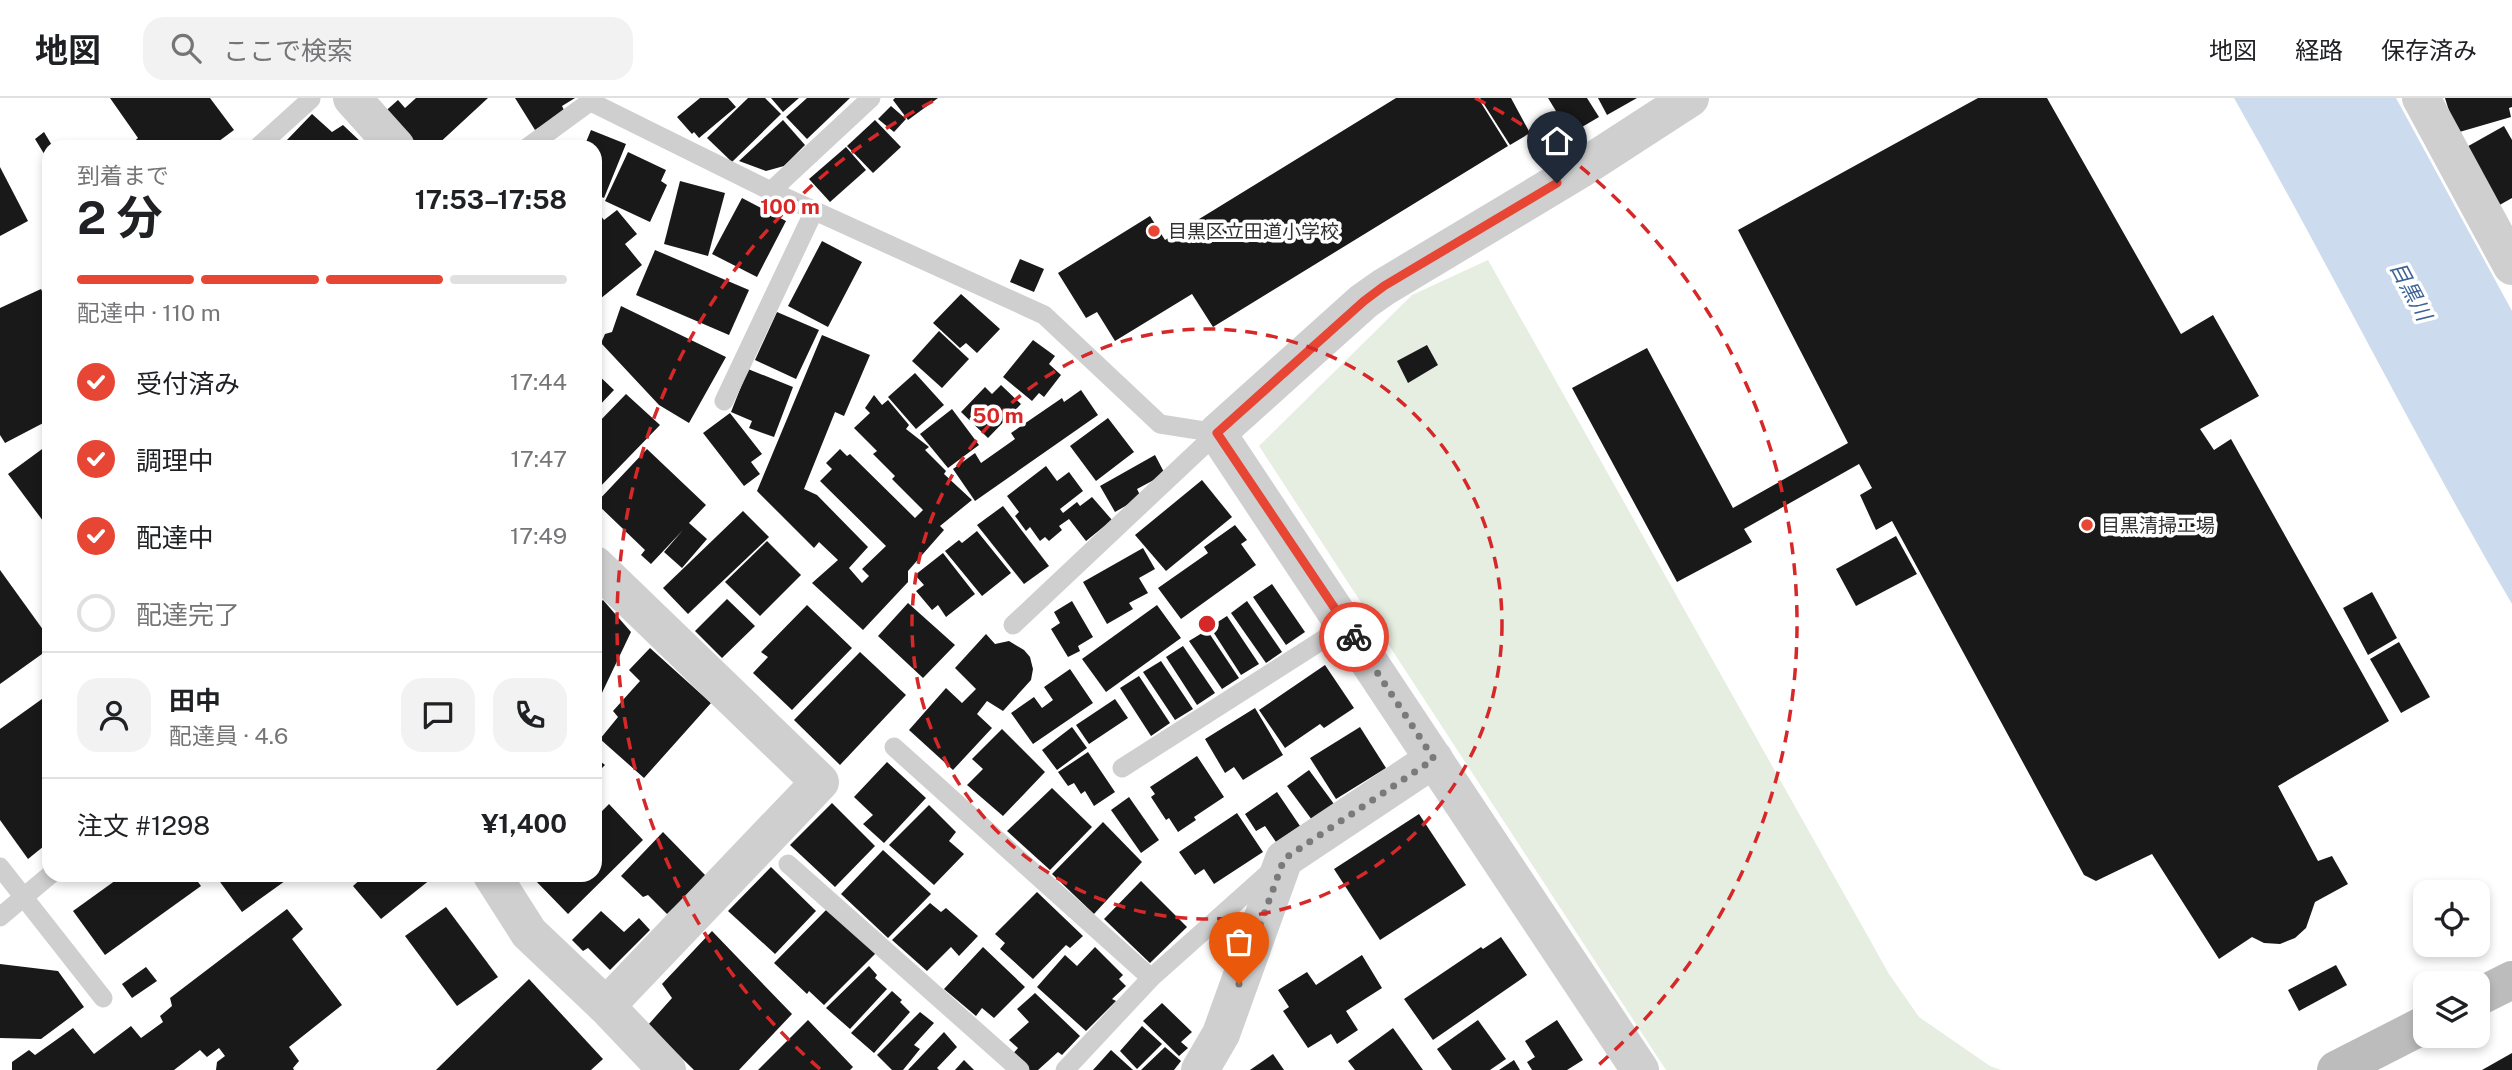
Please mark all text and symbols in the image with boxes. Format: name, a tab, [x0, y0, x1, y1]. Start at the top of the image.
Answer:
search box	[143, 17, 633, 80]
icon: search	[167, 29, 205, 67]
text: 地図	[35, 31, 101, 69]
text: ここで検索	[223, 35, 353, 66]
text: 地図	[2209, 36, 2257, 64]
text: 経路	[2295, 36, 2343, 64]
text: 保存済み	[2381, 36, 2477, 64]
pin	[1527, 111, 1587, 183]
icon: home	[1538, 122, 1576, 160]
text: 到着まで	[77, 162, 169, 189]
text: 17:53–17:58	[415, 184, 567, 215]
text: 2 分	[77, 190, 163, 244]
text: 100 m	[760, 194, 820, 219]
place label: 目黒区立田道小学校	[1168, 220, 1339, 242]
marker: 目黒区立田道小学校	[1146, 223, 1162, 239]
water label: 目黒川	[2385, 257, 2438, 326]
text: 配達中 · 110 m	[77, 299, 221, 326]
icon: check	[77, 363, 115, 401]
text: 受付済み	[136, 368, 240, 399]
text: 17:44	[510, 368, 567, 395]
text: 50 m	[972, 403, 1024, 428]
icon: check	[77, 440, 115, 478]
text: 調理中	[136, 445, 214, 476]
text: 17:47	[511, 445, 567, 472]
place label: 目黒清掃工場	[2101, 514, 2215, 536]
icon: check	[77, 517, 115, 555]
marker: 目黒清掃工場	[2079, 517, 2095, 533]
text: 配達中	[136, 522, 214, 553]
text: 17:49	[510, 522, 567, 549]
text: 配達完了	[136, 599, 240, 630]
courier	[1319, 602, 1389, 672]
centre of rings	[1195, 612, 1219, 636]
icon: bike	[1335, 618, 1373, 656]
button: person	[77, 678, 151, 752]
button: chat	[401, 678, 475, 752]
button: phone	[493, 678, 567, 752]
text: 田中	[169, 685, 221, 716]
text: 配達員 · 4.6	[169, 722, 288, 749]
text: ¥1,400	[481, 808, 567, 839]
text: 注文 #1298	[77, 810, 210, 841]
map controls	[2413, 880, 2490, 1048]
button: locate	[2413, 880, 2490, 957]
pin	[1209, 912, 1269, 984]
icon: bag	[1220, 923, 1258, 961]
button: layers	[2413, 971, 2490, 1048]

